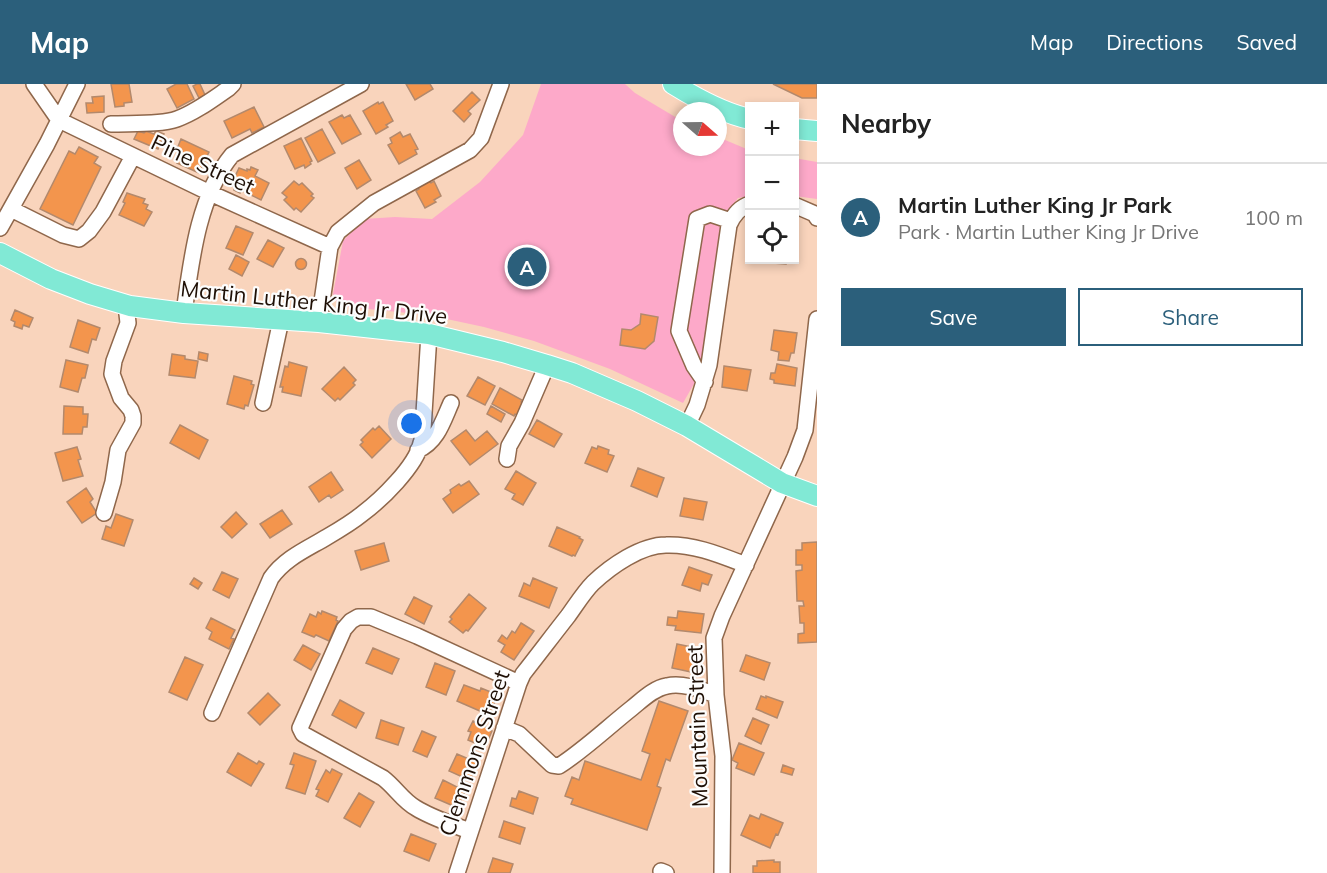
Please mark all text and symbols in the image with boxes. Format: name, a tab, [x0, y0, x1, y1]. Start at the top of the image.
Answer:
text: Map	[30, 25, 89, 60]
text: Map	[1030, 29, 1073, 55]
text: Directions	[1106, 29, 1203, 55]
text: Saved	[1236, 29, 1297, 55]
north arrow	[673, 102, 727, 156]
map controls	[745, 102, 799, 264]
button: +	[745, 102, 799, 156]
text: Nearby	[841, 107, 931, 140]
street label: Pine Street	[147, 128, 259, 200]
button: −	[745, 156, 799, 210]
text: Martin Luther King Jr Park	[898, 191, 1172, 219]
text: A	[853, 205, 868, 230]
text: 100 m	[1244, 205, 1303, 230]
button: locate	[745, 210, 799, 264]
text: Park · Martin Luther King Jr Drive	[898, 219, 1199, 244]
pin: A	[508, 244, 546, 290]
street label: Martin Luther King Jr Drive	[179, 274, 449, 330]
button: Save	[841, 288, 1066, 346]
button: Share	[1078, 288, 1303, 346]
your location	[397, 409, 426, 438]
street label: Mountain Street	[680, 644, 714, 808]
street label: Clemmons Street	[432, 666, 516, 840]

